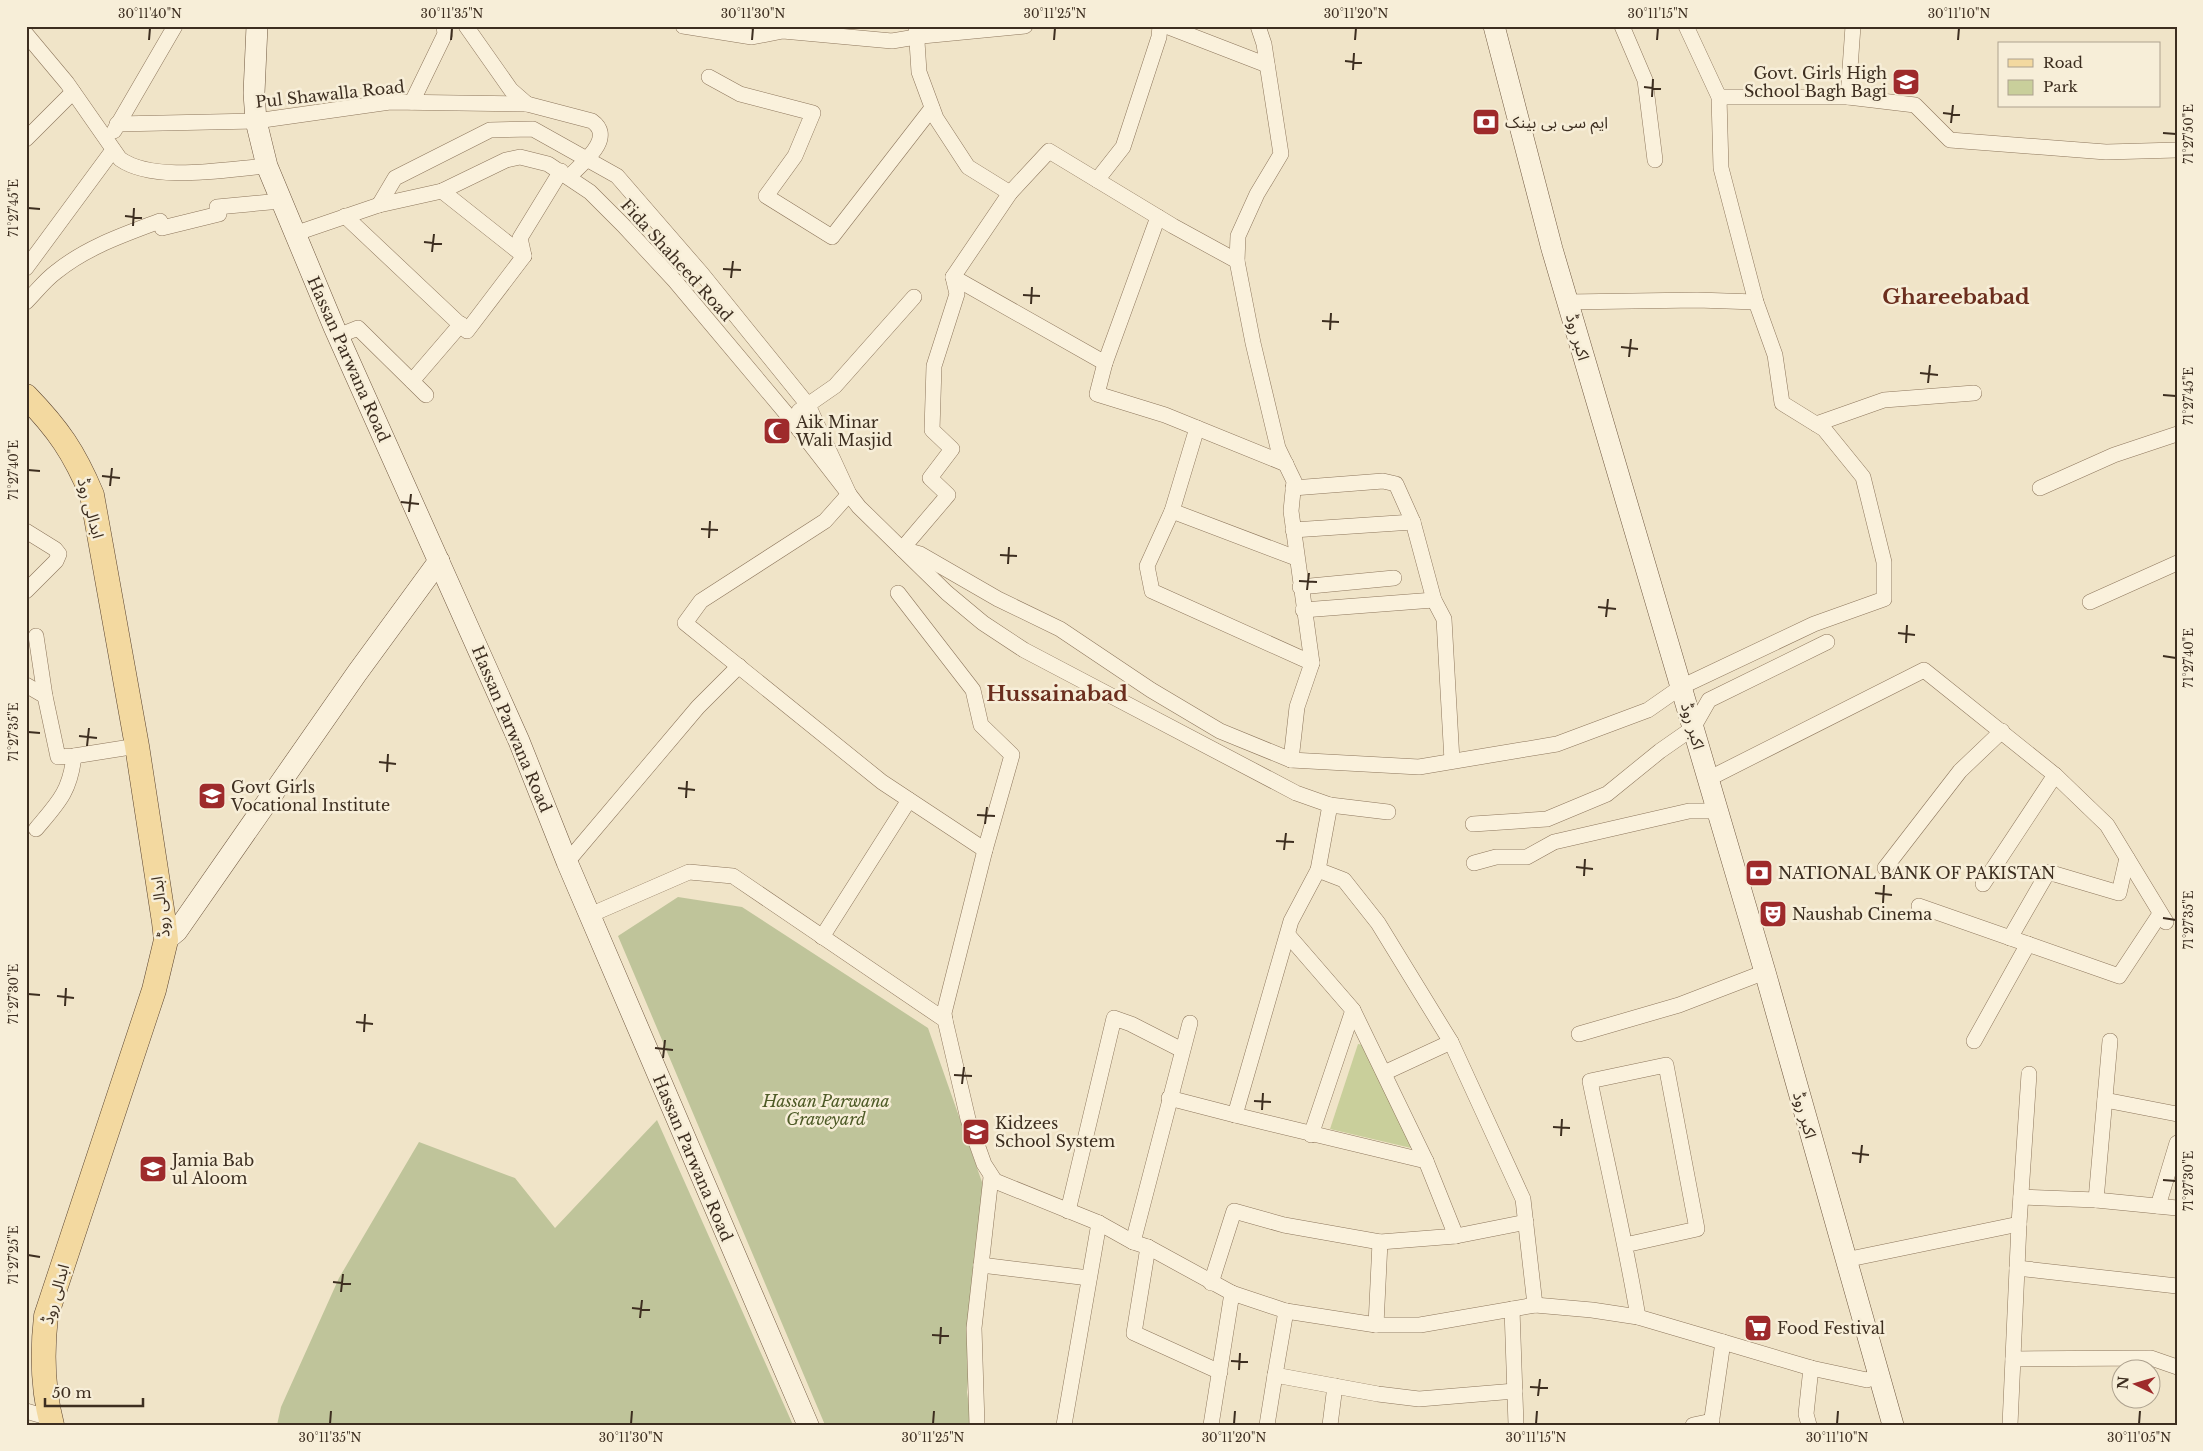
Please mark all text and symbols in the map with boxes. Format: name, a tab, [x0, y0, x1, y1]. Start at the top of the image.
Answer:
text: 30°11'40"N	[118, 6, 182, 21]
text: 30°11'35"N	[421, 6, 484, 21]
text: 30°11'30"N	[721, 6, 785, 21]
text: 30°11'25"N	[1024, 6, 1087, 21]
text: 30°11'20"N	[1324, 6, 1388, 21]
text: 30°11'15"N	[1628, 6, 1689, 21]
text: 30°11'10"N	[1928, 6, 1990, 21]
legend	[1998, 42, 2160, 108]
text: Road	[2043, 53, 2083, 72]
place label: Govt. Girls High School Bagh Bagi	[1744, 63, 1888, 101]
school or university icon: Govt. Girls High School Bagh Bagi	[1891, 67, 1921, 97]
street label: Pul Shawalla Road	[254, 76, 406, 112]
text: Park	[2043, 77, 2079, 96]
text: 71°27'50"E	[2181, 104, 2196, 164]
bank icon: ایم سی بی بینک	[1471, 107, 1501, 137]
place label: ایم سی بی بینک	[1505, 112, 1608, 135]
text: 71°27'45"E	[6, 179, 21, 237]
street label: Fida Shaheed Road	[617, 195, 737, 325]
street label: Hassan Parwana Road	[303, 273, 395, 445]
district label: Ghareebabad	[1882, 284, 2030, 310]
street label: اکبر روڈ	[1562, 311, 1594, 363]
text: 71°27'45"E	[2181, 367, 2196, 425]
place label: Aik Minar Wali Masjid	[795, 412, 892, 450]
mosque icon: Aik Minar Wali Masjid	[762, 416, 792, 446]
text: 71°27'40"E	[6, 440, 21, 500]
street label: ابدالی روڈ	[73, 476, 109, 540]
text: 71°27'40"E	[2181, 628, 2196, 688]
street label: Hassan Parwana Road	[468, 643, 556, 816]
district label: Hussainabad	[986, 681, 1128, 707]
street label: اکبر روڈ	[1677, 700, 1709, 752]
text: 71°27'35"E	[6, 702, 21, 761]
place label: Govt Girls Vocational Institute	[230, 777, 390, 815]
school or university icon: Govt Girls Vocational Institute	[197, 781, 227, 811]
bank icon: NATIONAL BANK OF PAKISTAN	[1744, 858, 1774, 888]
place label: NATIONAL BANK OF PAKISTAN	[1778, 863, 2055, 883]
street label: ابدالی روڈ	[146, 875, 174, 939]
text: 71°27'35"E	[2181, 890, 2196, 949]
theatre icon: Naushab Cinema	[1758, 899, 1788, 929]
place label: Naushab Cinema	[1792, 904, 1932, 924]
text: 71°27'30"E	[6, 963, 21, 1024]
street label: Hassan Parwana Road	[649, 1072, 737, 1245]
street label: اکبر روڈ	[1789, 1089, 1821, 1141]
park label: Hassan Parwana Graveyard	[761, 1091, 890, 1129]
place label: Kidzees School System	[995, 1113, 1115, 1151]
school or university icon: Kidzees School System	[961, 1117, 991, 1147]
place label: Jamia Bab ul Aloom	[170, 1150, 254, 1188]
text: 71°27'30"E	[2181, 1150, 2196, 1211]
school or university icon: Jamia Bab ul Aloom	[138, 1154, 168, 1184]
text: 71°27'25"E	[6, 1225, 21, 1284]
street label: ابدالی روڈ	[37, 1262, 73, 1326]
supermarket icon: Food Festival	[1743, 1313, 1773, 1343]
place label: Food Festival	[1777, 1318, 1885, 1338]
north arrow	[2110, 1358, 2160, 1408]
scale bar	[45, 1376, 142, 1408]
text: N	[2114, 1376, 2133, 1390]
text: 50 m	[52, 1383, 92, 1402]
text: 30°11'35"N	[299, 1430, 362, 1445]
text: 30°11'30"N	[599, 1430, 663, 1445]
text: 30°11'25"N	[902, 1430, 965, 1445]
text: 30°11'20"N	[1202, 1430, 1266, 1445]
text: 30°11'15"N	[1506, 1430, 1567, 1445]
text: 30°11'10"N	[1806, 1430, 1868, 1445]
text: 30°11'05"N	[2107, 1430, 2171, 1445]

